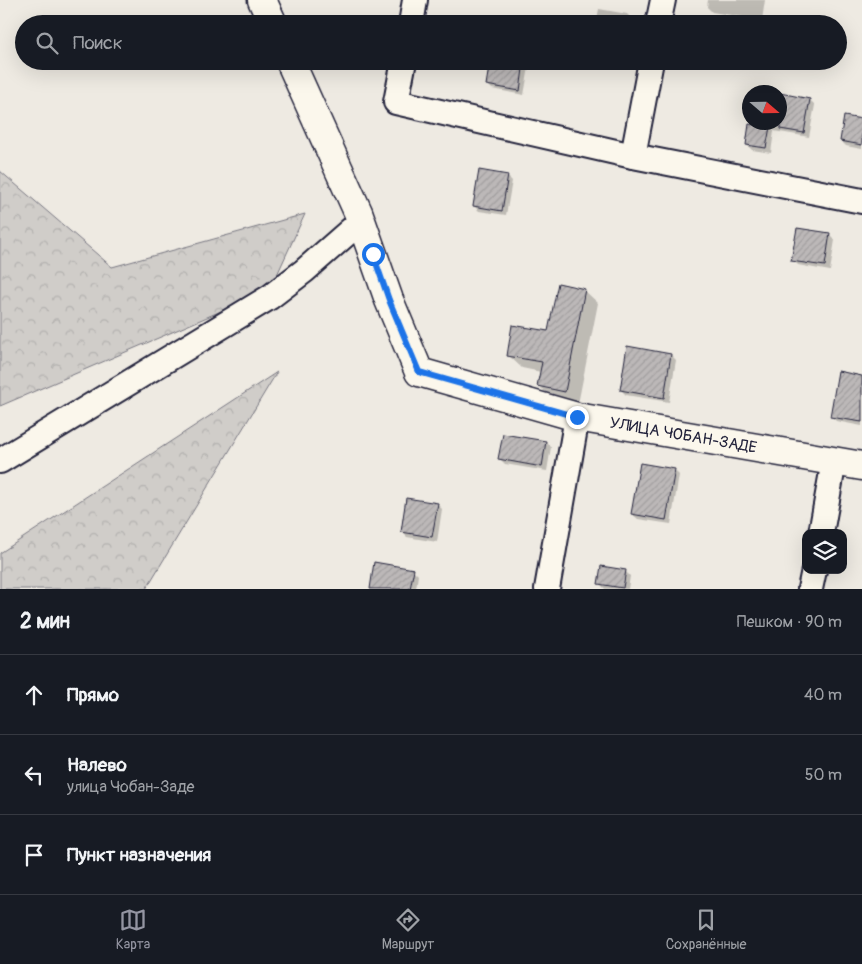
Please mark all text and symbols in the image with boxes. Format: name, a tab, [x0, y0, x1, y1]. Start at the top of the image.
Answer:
search box	[15, 15, 847, 70]
icon: search	[33, 29, 61, 57]
text: Поиск	[73, 31, 123, 55]
north arrow	[742, 85, 787, 130]
route start	[362, 243, 385, 266]
route end	[566, 406, 589, 429]
street label: УЛИЦА ЧОБАН-ЗАДЕ	[608, 413, 758, 458]
map controls	[802, 529, 847, 574]
button: layers	[802, 529, 847, 574]
text: 2 мин	[20, 608, 70, 635]
text: Пешком · 90 m	[737, 612, 842, 632]
icon: ahead	[20, 681, 48, 709]
text: Прямо	[67, 683, 119, 707]
text: 40 m	[804, 685, 842, 705]
text: Налево	[67, 753, 127, 777]
icon: left	[20, 761, 48, 789]
text: 50 m	[805, 765, 842, 785]
text: улица Чобан-Заде	[67, 777, 194, 797]
icon: arrive	[20, 841, 48, 869]
text: Пункт назначения	[67, 843, 211, 867]
tab: Карта	[116, 906, 150, 953]
tab: Маршрут	[382, 906, 434, 953]
tab: Сохранённые	[666, 906, 746, 953]

